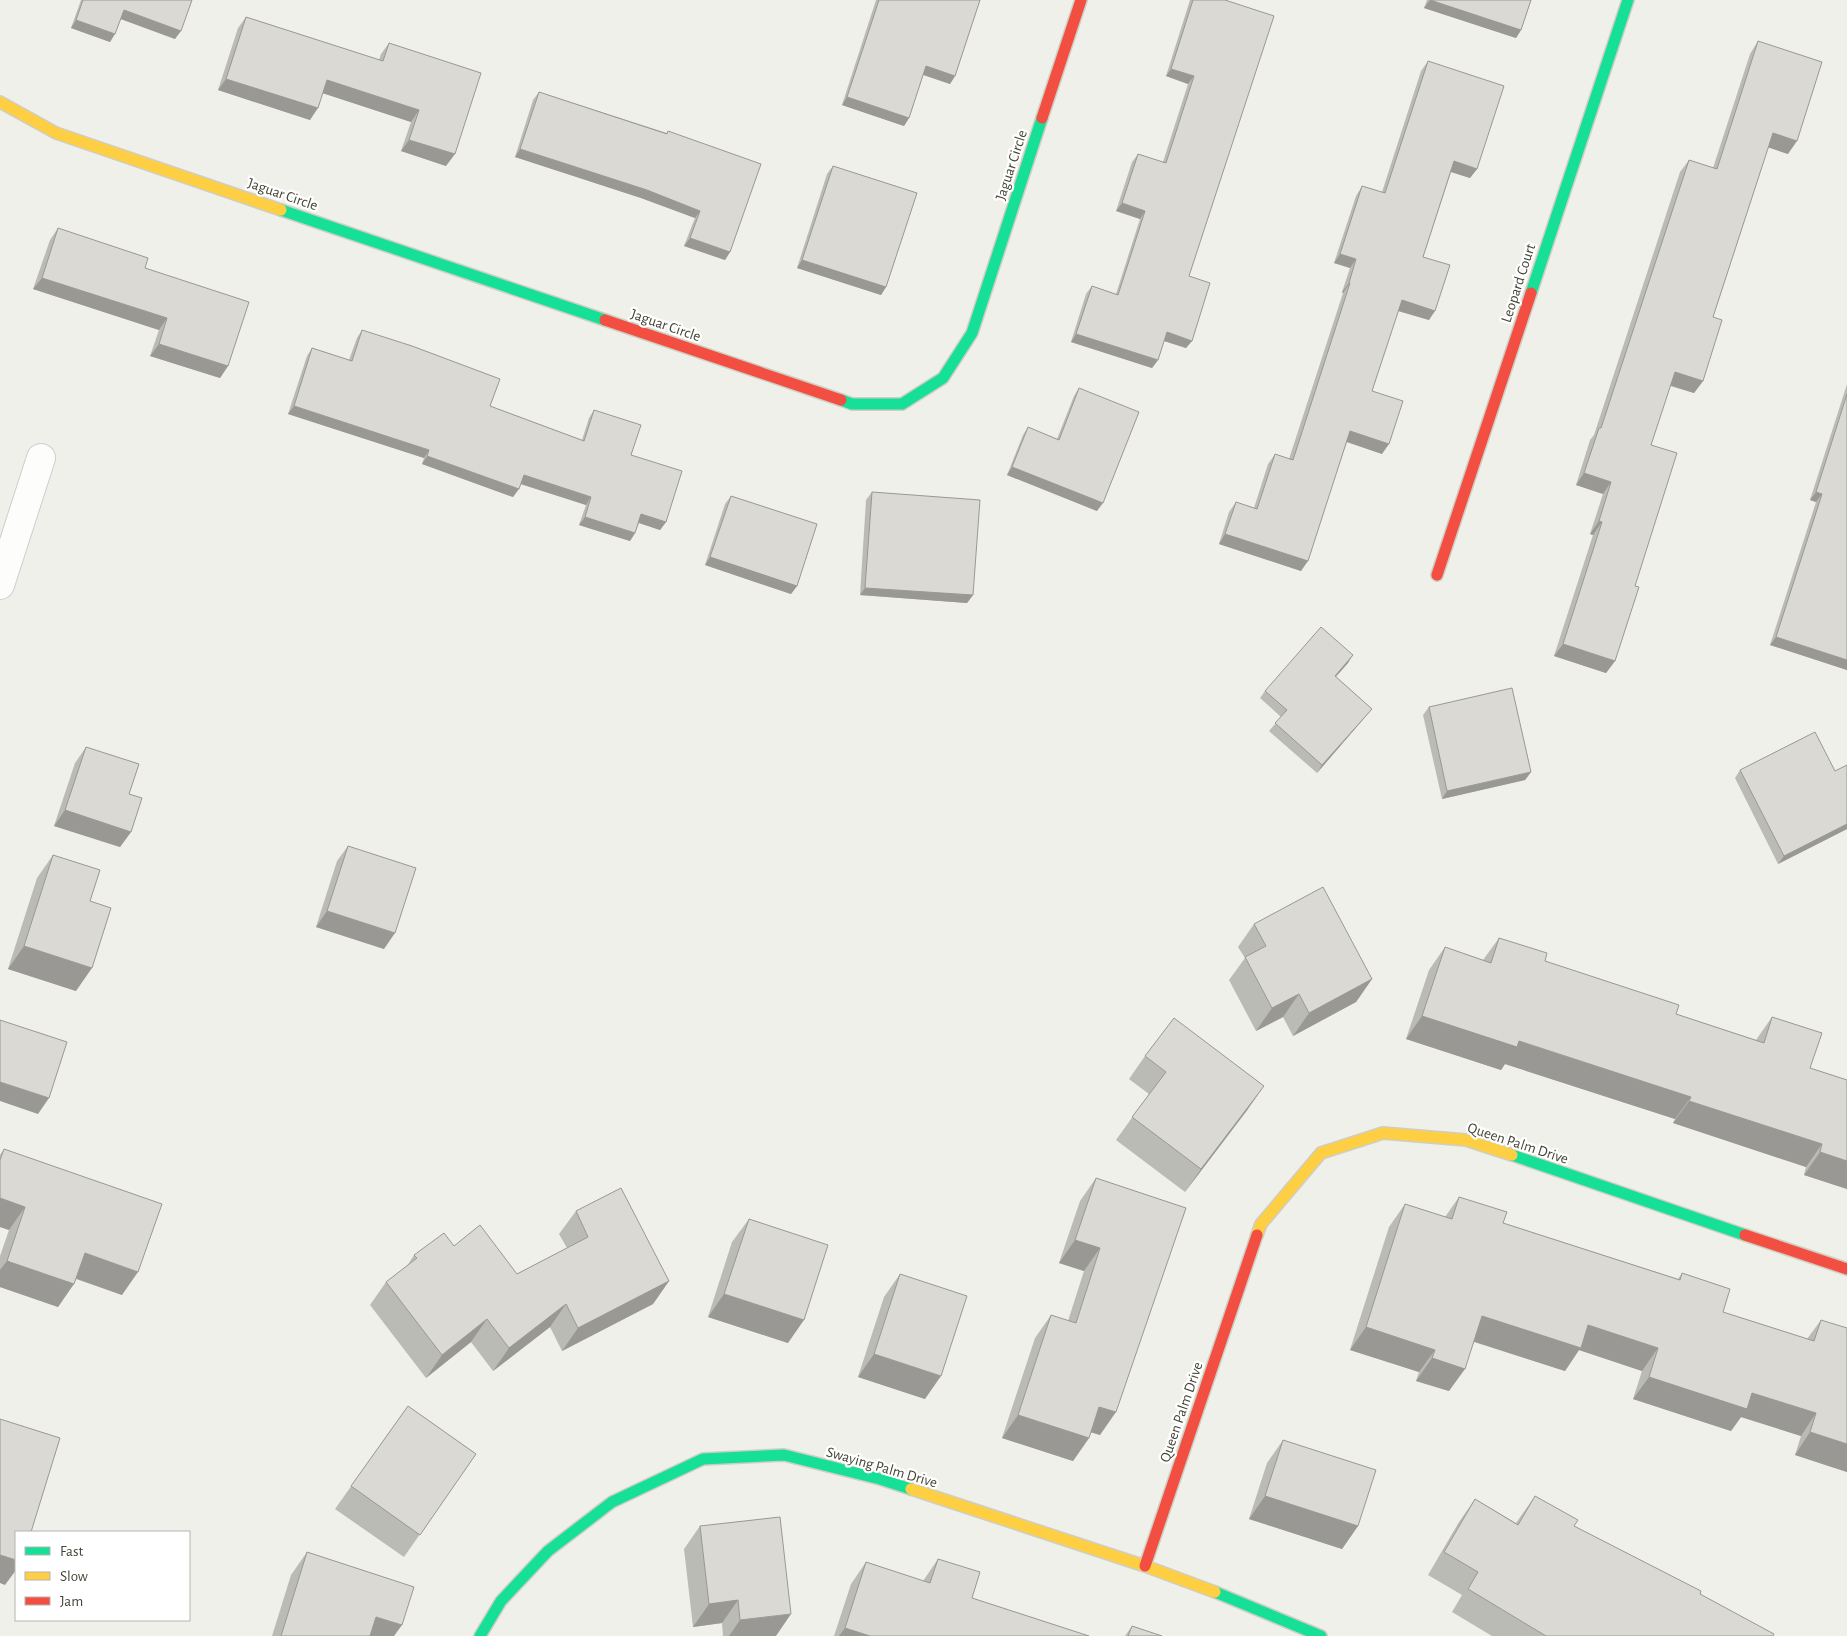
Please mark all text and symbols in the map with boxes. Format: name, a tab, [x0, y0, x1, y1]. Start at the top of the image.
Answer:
street label: Jaguar Circle	[993, 128, 1030, 202]
street label: Jaguar Circle	[246, 175, 320, 213]
street label: Leopard Court	[1499, 242, 1538, 324]
street label: Jaguar Circle	[629, 306, 703, 344]
street label: Queen Palm Drive	[1466, 1120, 1570, 1167]
street label: Queen Palm Drive	[1157, 1360, 1206, 1464]
street label: Swaying Palm Drive	[825, 1444, 939, 1491]
legend	[15, 1531, 190, 1621]
text: Fast	[60, 1544, 84, 1559]
text: Slow	[60, 1569, 88, 1584]
text: Jam	[60, 1594, 83, 1609]

